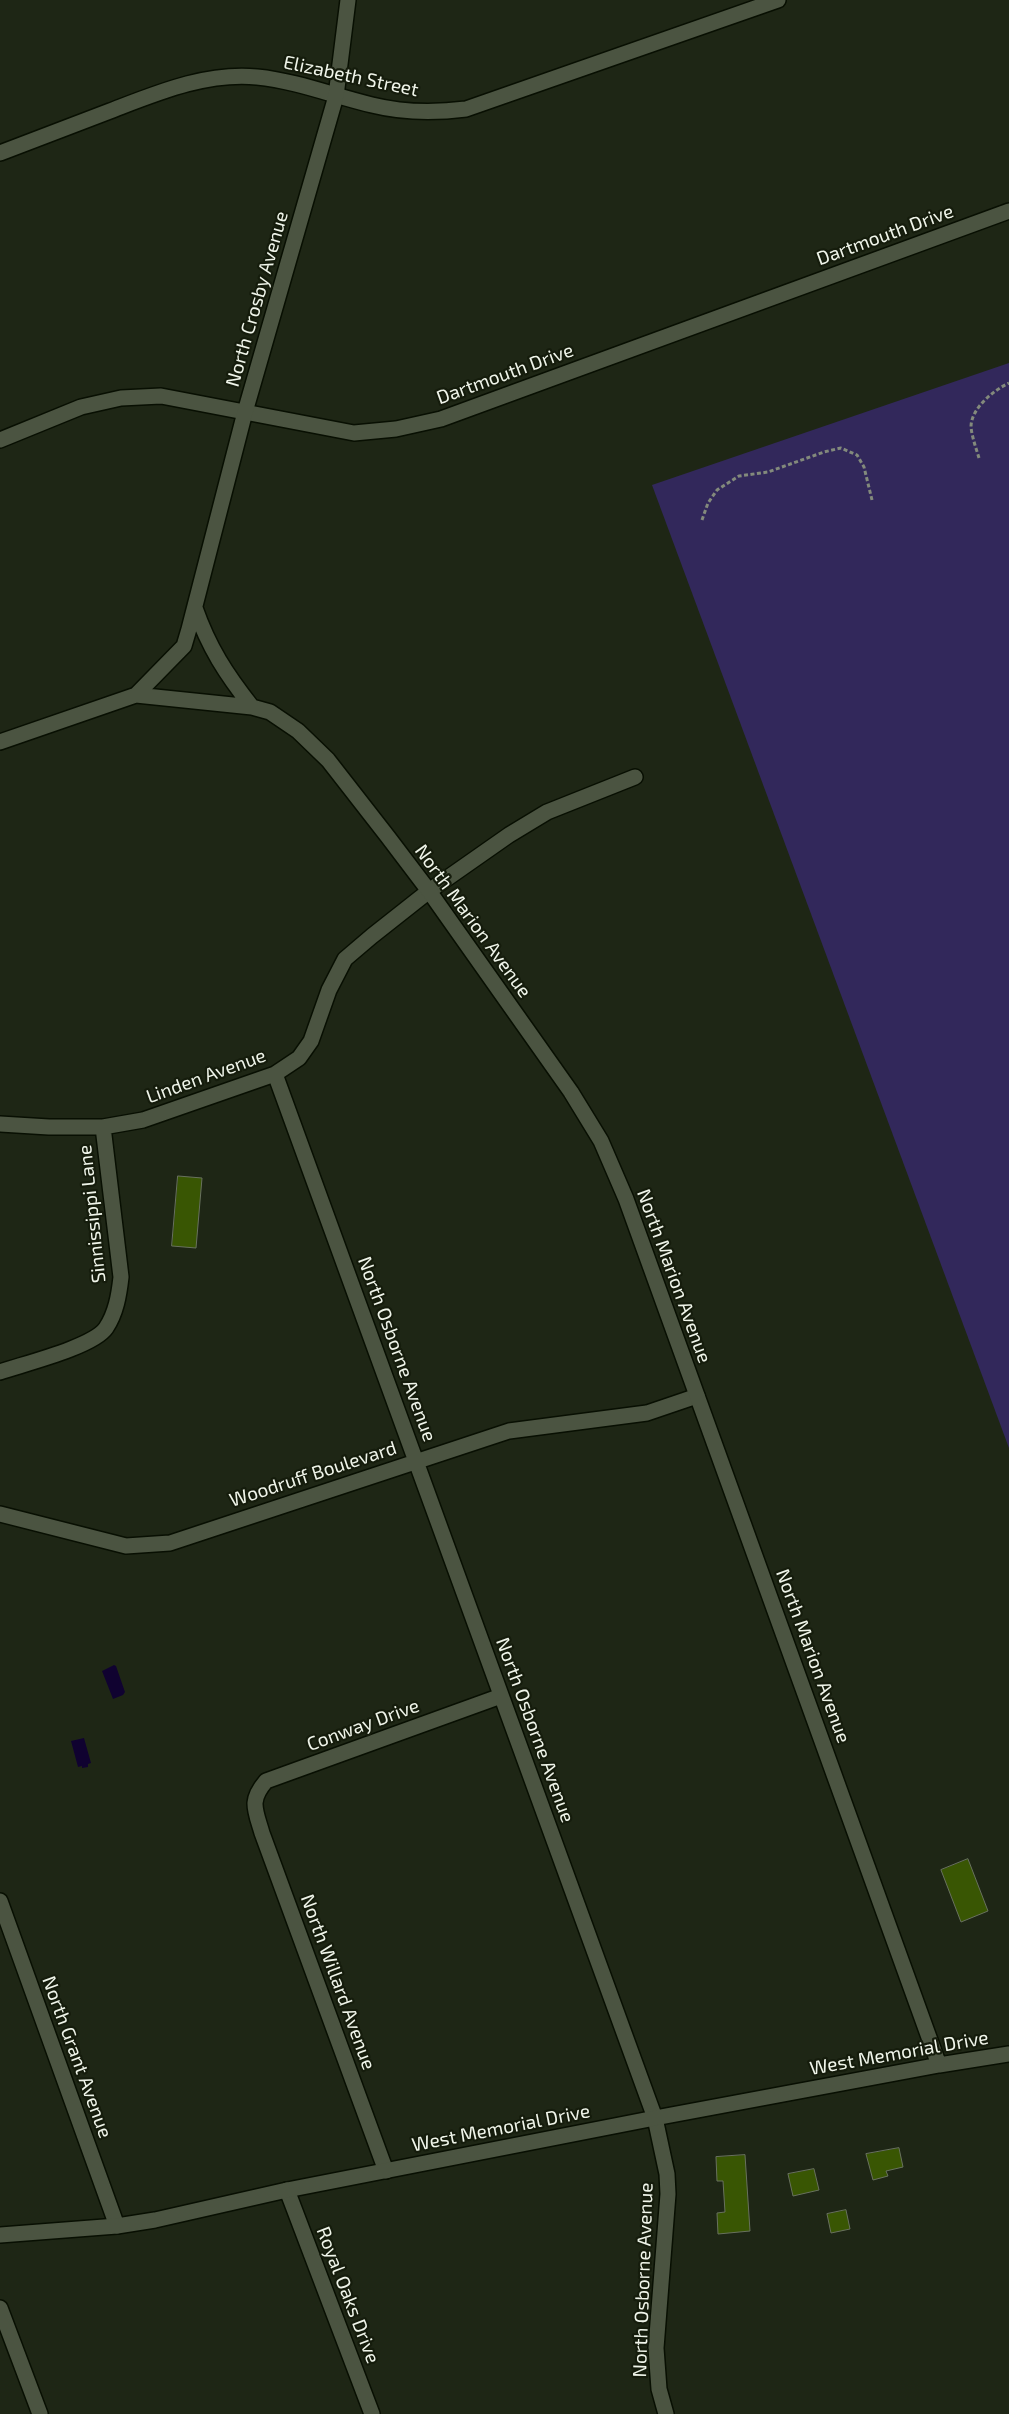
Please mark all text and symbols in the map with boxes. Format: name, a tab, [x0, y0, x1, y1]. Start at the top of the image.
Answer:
street label: Elizabeth Street	[281, 51, 421, 101]
street label: Dartmouth Drive	[814, 200, 956, 270]
street label: North Crosby Avenue	[221, 209, 293, 389]
street label: Dartmouth Drive	[434, 339, 576, 409]
street label: North Marion Avenue	[410, 840, 536, 1002]
street label: Linden Avenue	[143, 1044, 269, 1108]
street label: Sinnissippi Lane	[73, 1144, 111, 1284]
street label: North Marion Avenue	[632, 1186, 716, 1366]
street label: North Osborne Avenue	[353, 1253, 441, 1445]
street label: Woodruff Boulevard	[227, 1436, 399, 1512]
street label: North Marion Avenue	[771, 1566, 855, 1746]
street label: North Osborne Avenue	[491, 1634, 579, 1826]
street label: Conway Drive	[304, 1694, 422, 1756]
street label: North Willard Avenue	[296, 1891, 380, 2073]
street label: North Grant Avenue	[37, 1973, 117, 2141]
street label: West Memorial Drive	[808, 2026, 990, 2080]
street label: West Memorial Drive	[410, 2100, 592, 2156]
street label: North Osborne Avenue	[628, 2182, 658, 2378]
street label: Royal Oaks Drive	[311, 2224, 385, 2366]

